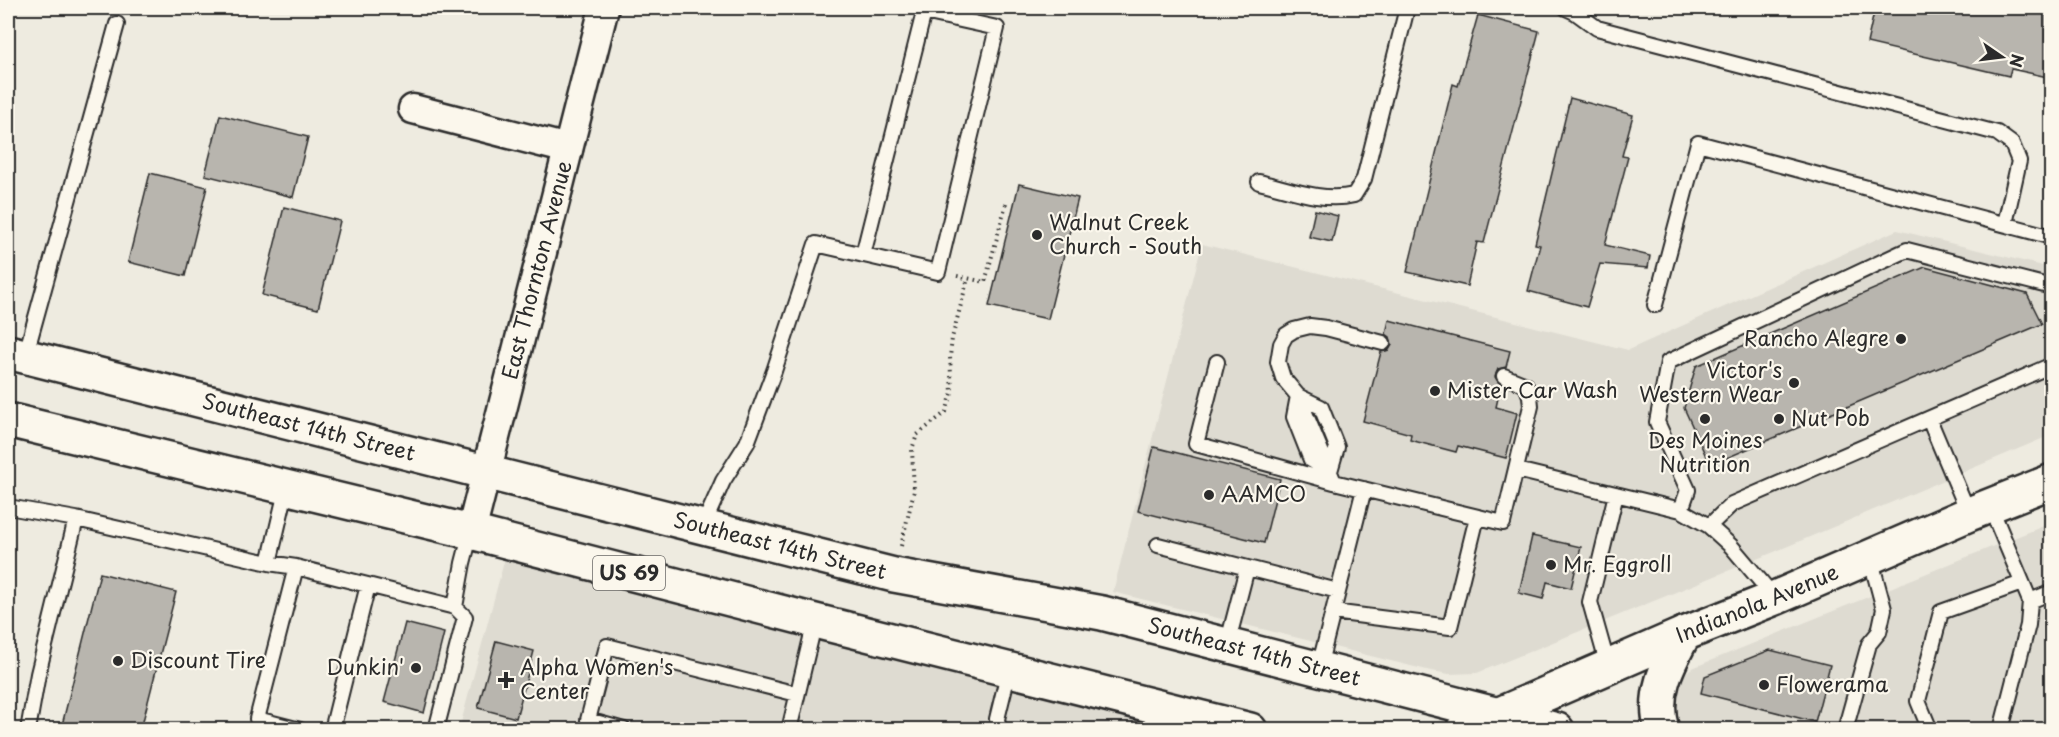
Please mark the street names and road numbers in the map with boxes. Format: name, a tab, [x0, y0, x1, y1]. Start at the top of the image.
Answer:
street label: East Thornton Avenue	[492, 157, 579, 383]
street label: Southeast 14th Street	[199, 384, 419, 468]
street label: Southeast 14th Street	[671, 502, 890, 587]
street label: Indianola Avenue	[1670, 555, 1843, 650]
road number: US 69	[593, 556, 665, 590]
street label: Southeast 14th Street	[1145, 607, 1364, 693]

